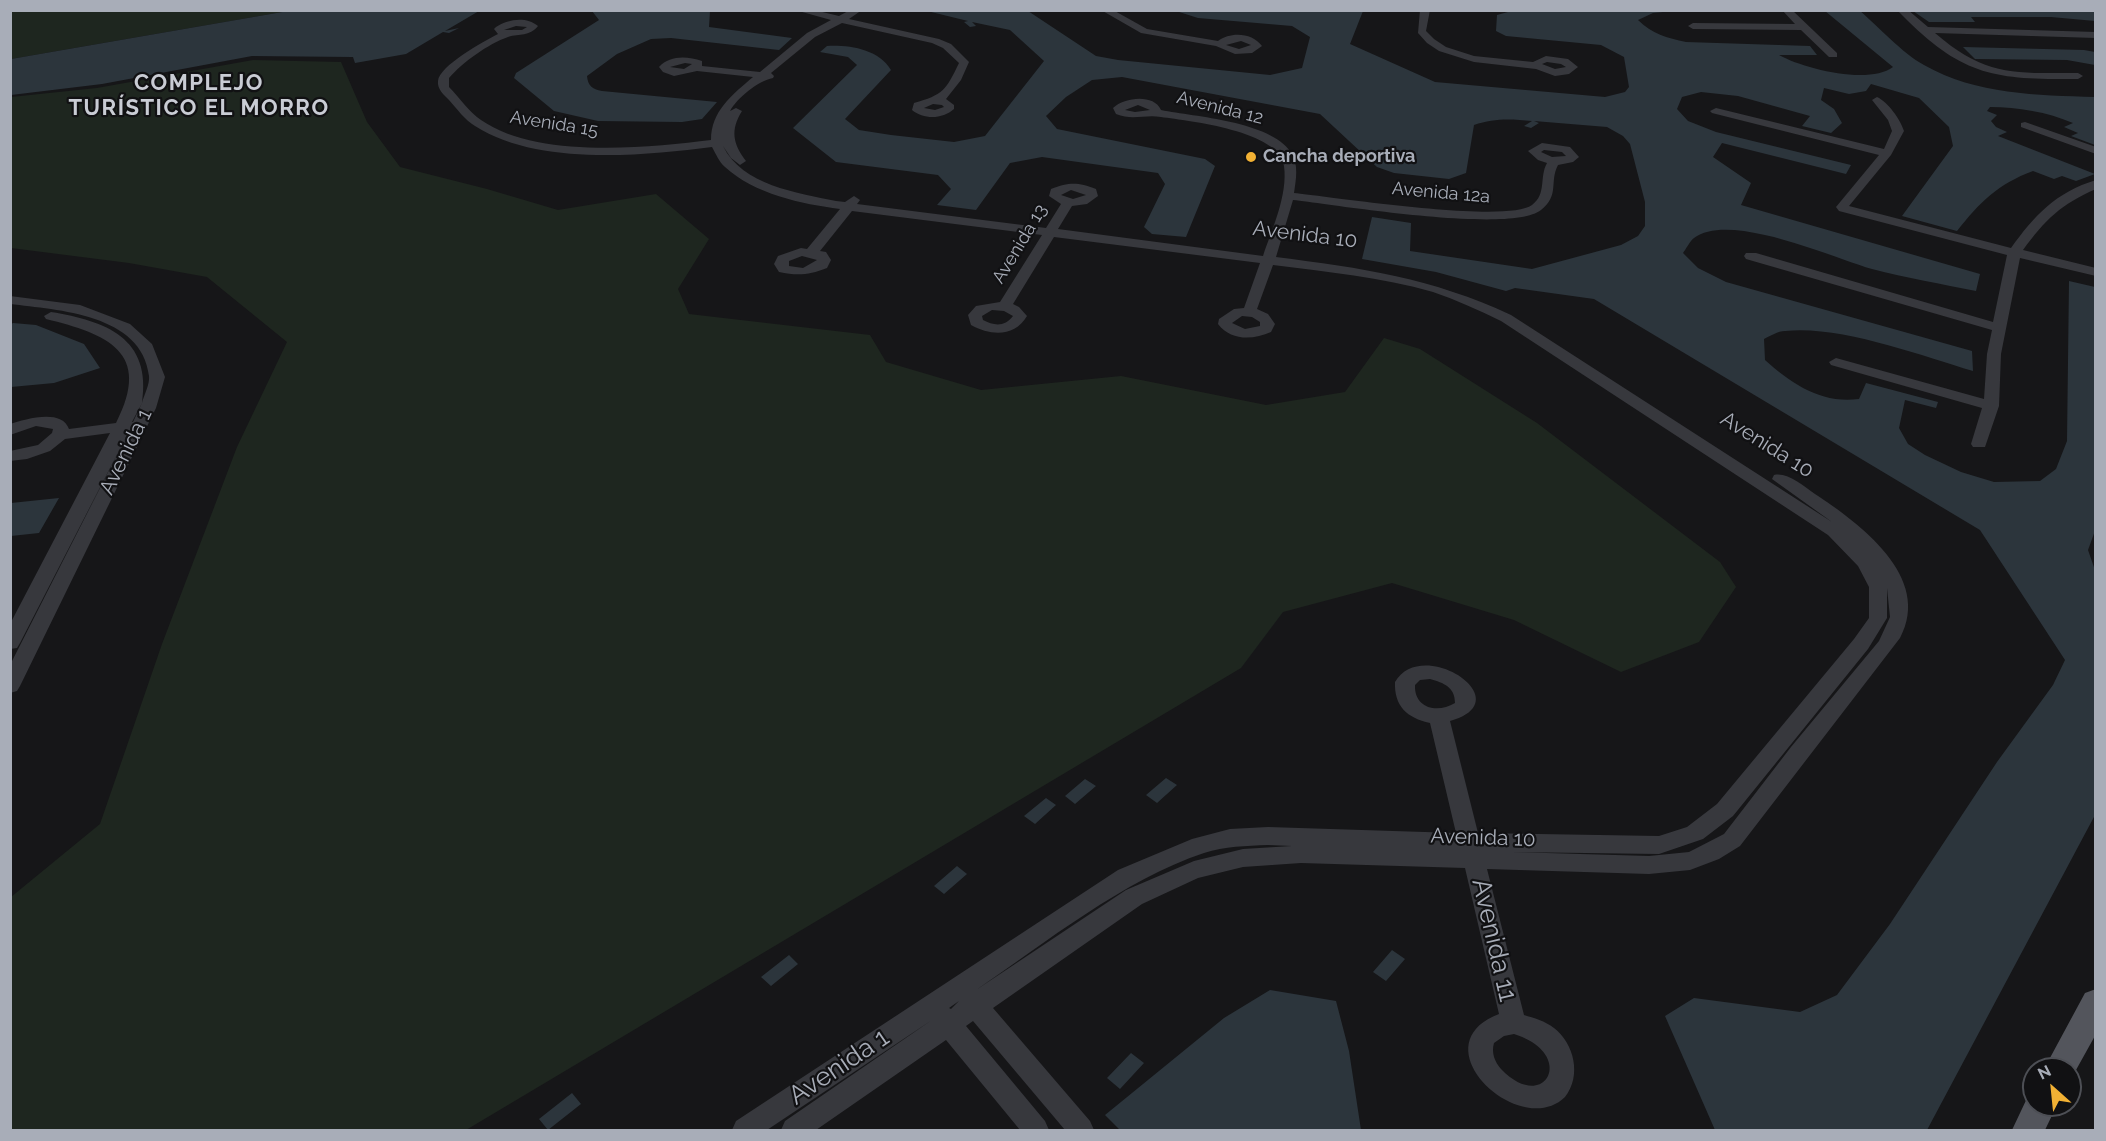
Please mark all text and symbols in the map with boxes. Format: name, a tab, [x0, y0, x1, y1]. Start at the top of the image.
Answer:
district label: COMPLEJO TURÍSTICO EL MORRO	[68, 70, 330, 122]
street label: Avenida 12	[1174, 87, 1266, 129]
street label: Avenida 15	[508, 106, 600, 142]
place label: Cancha deportiva	[1263, 146, 1415, 168]
marker: Cancha deportiva	[1244, 150, 1258, 164]
street label: Avenida 12a	[1391, 178, 1491, 208]
street label: Avenida 13	[988, 200, 1052, 288]
street label: Avenida 10	[1251, 216, 1359, 254]
street label: Avenida 1	[94, 405, 158, 499]
street label: Avenida 10	[1716, 406, 1818, 484]
street label: Avenida 10	[1430, 824, 1536, 852]
street label: Avenida 11	[1465, 875, 1523, 1005]
street label: Avenida 1	[783, 1022, 895, 1112]
north arrow	[2022, 1057, 2082, 1117]
text: N	[2035, 1061, 2054, 1084]

